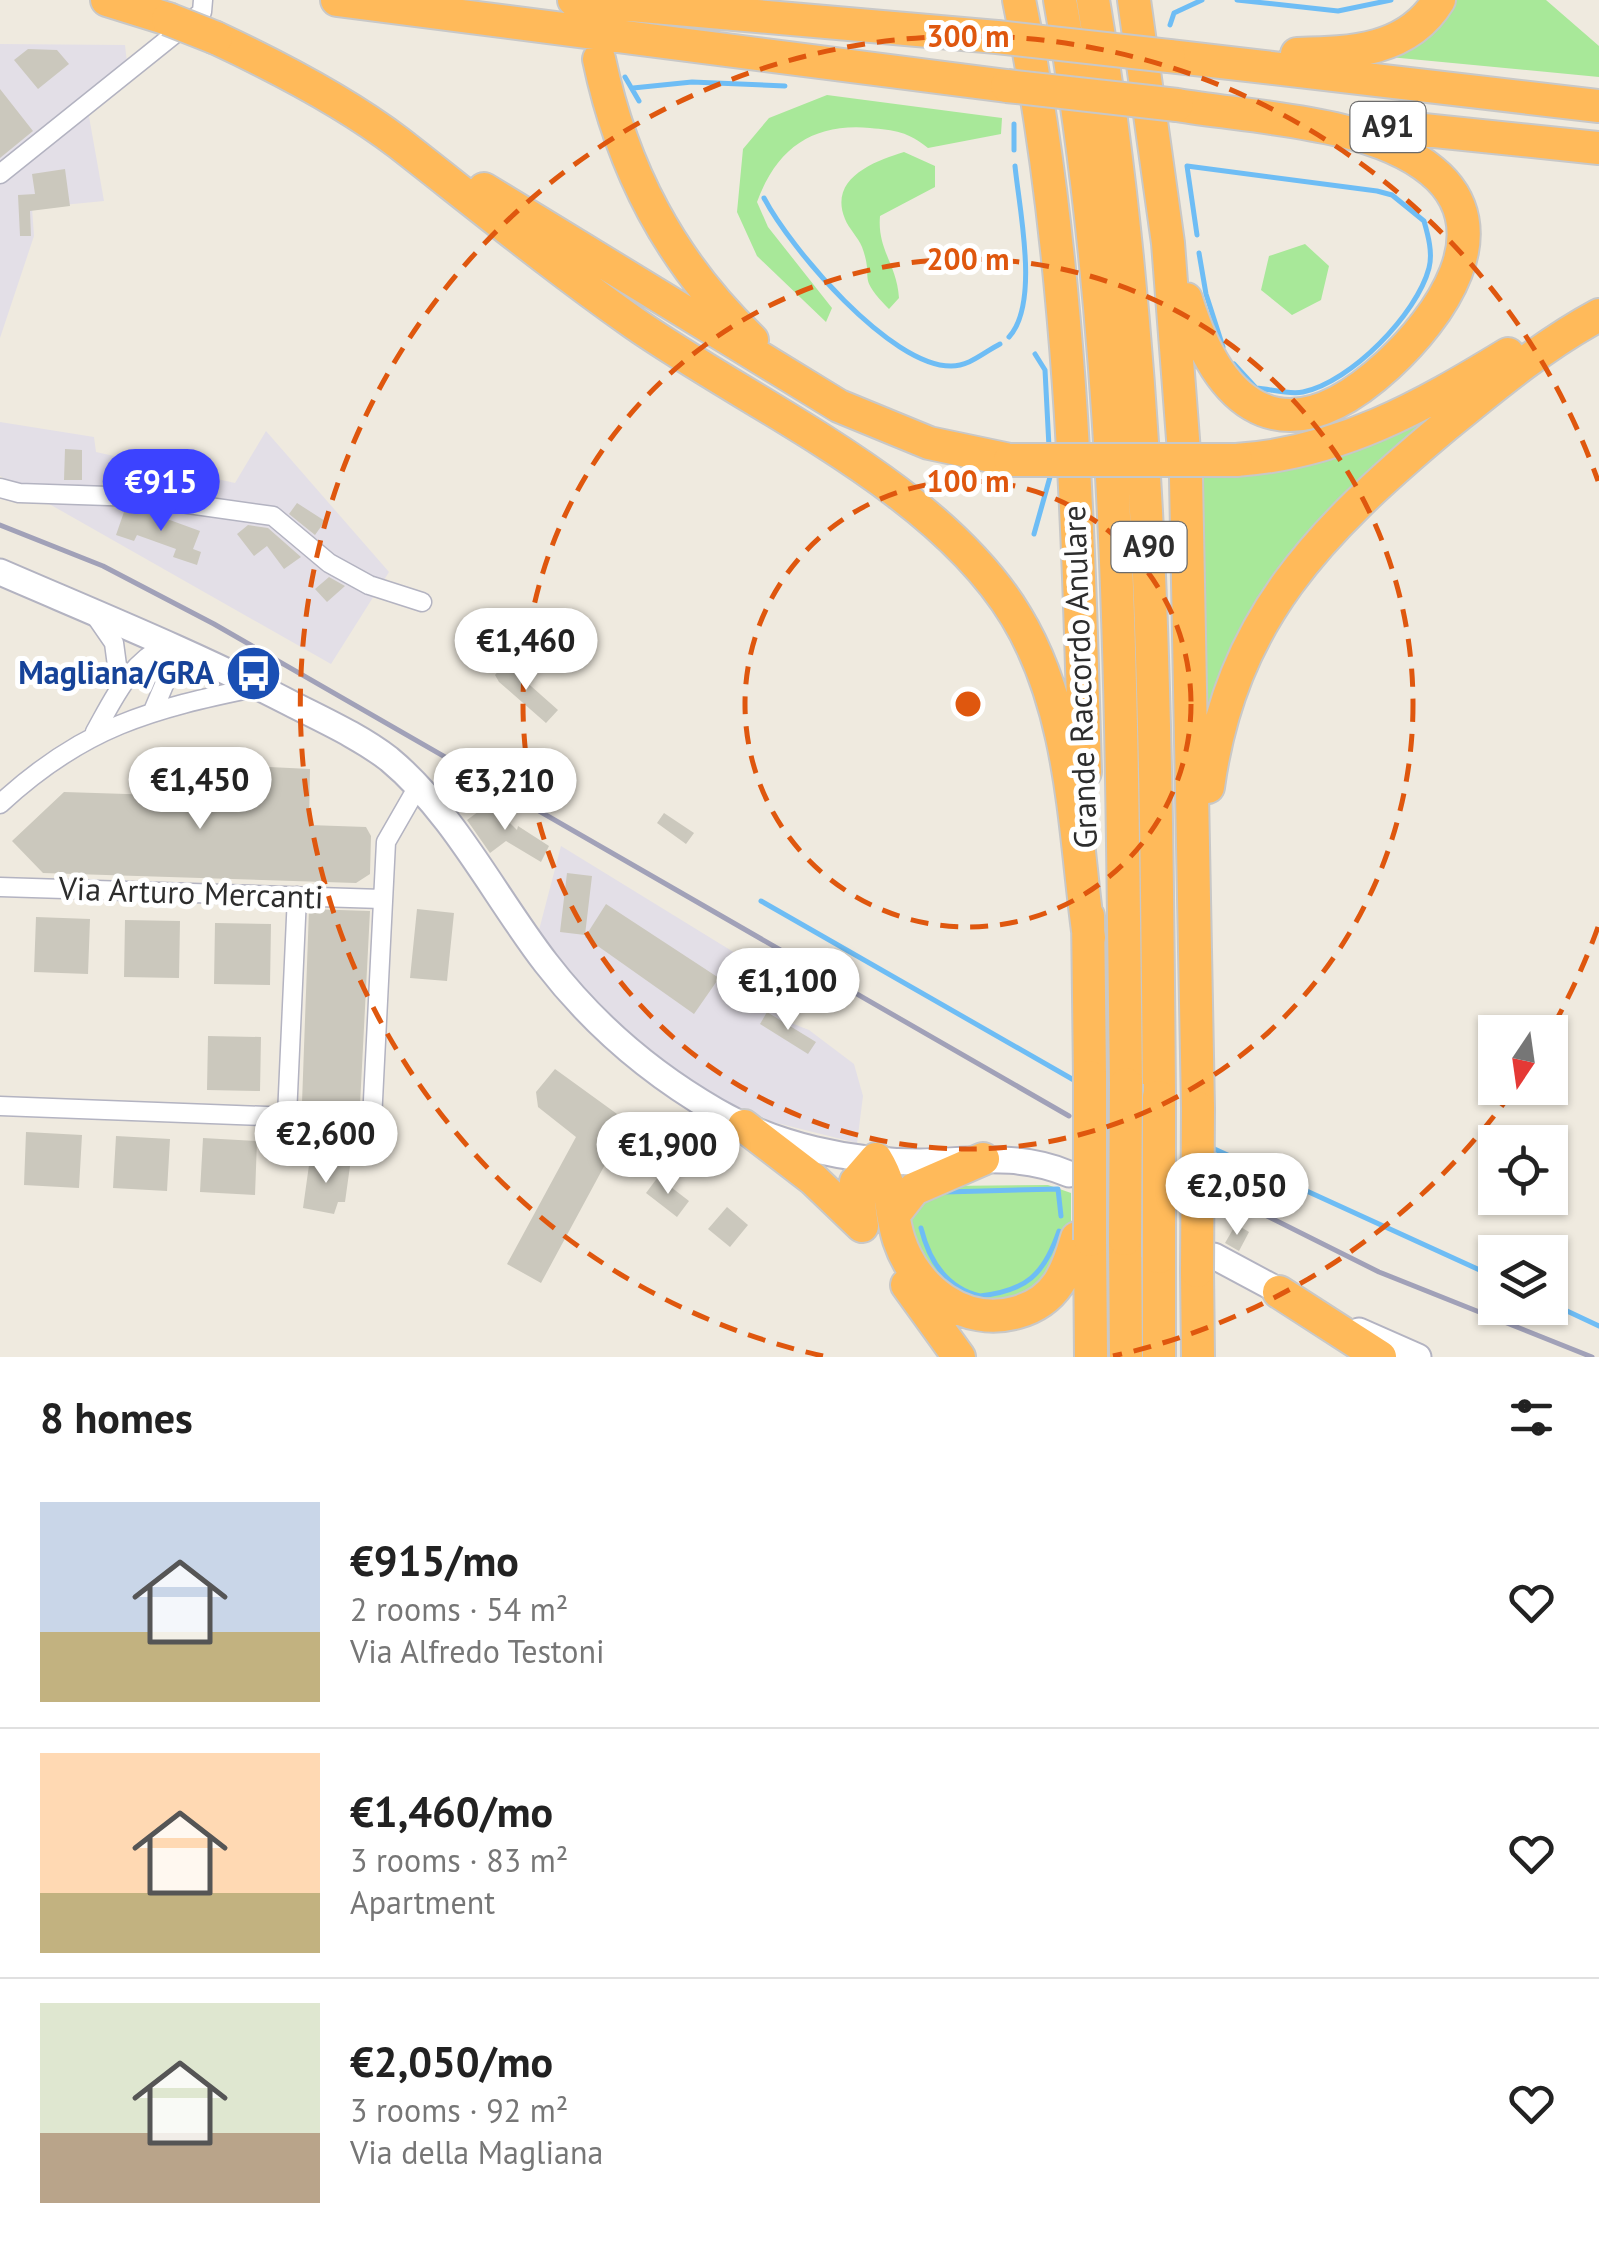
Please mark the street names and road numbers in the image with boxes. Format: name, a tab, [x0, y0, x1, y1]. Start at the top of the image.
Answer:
road number: A91	[1350, 102, 1426, 152]
street label: Grande Raccordo Anulare	[1052, 505, 1106, 849]
road number: A90	[1112, 522, 1186, 572]
street label: Via Arturo Mercanti	[57, 866, 324, 918]

